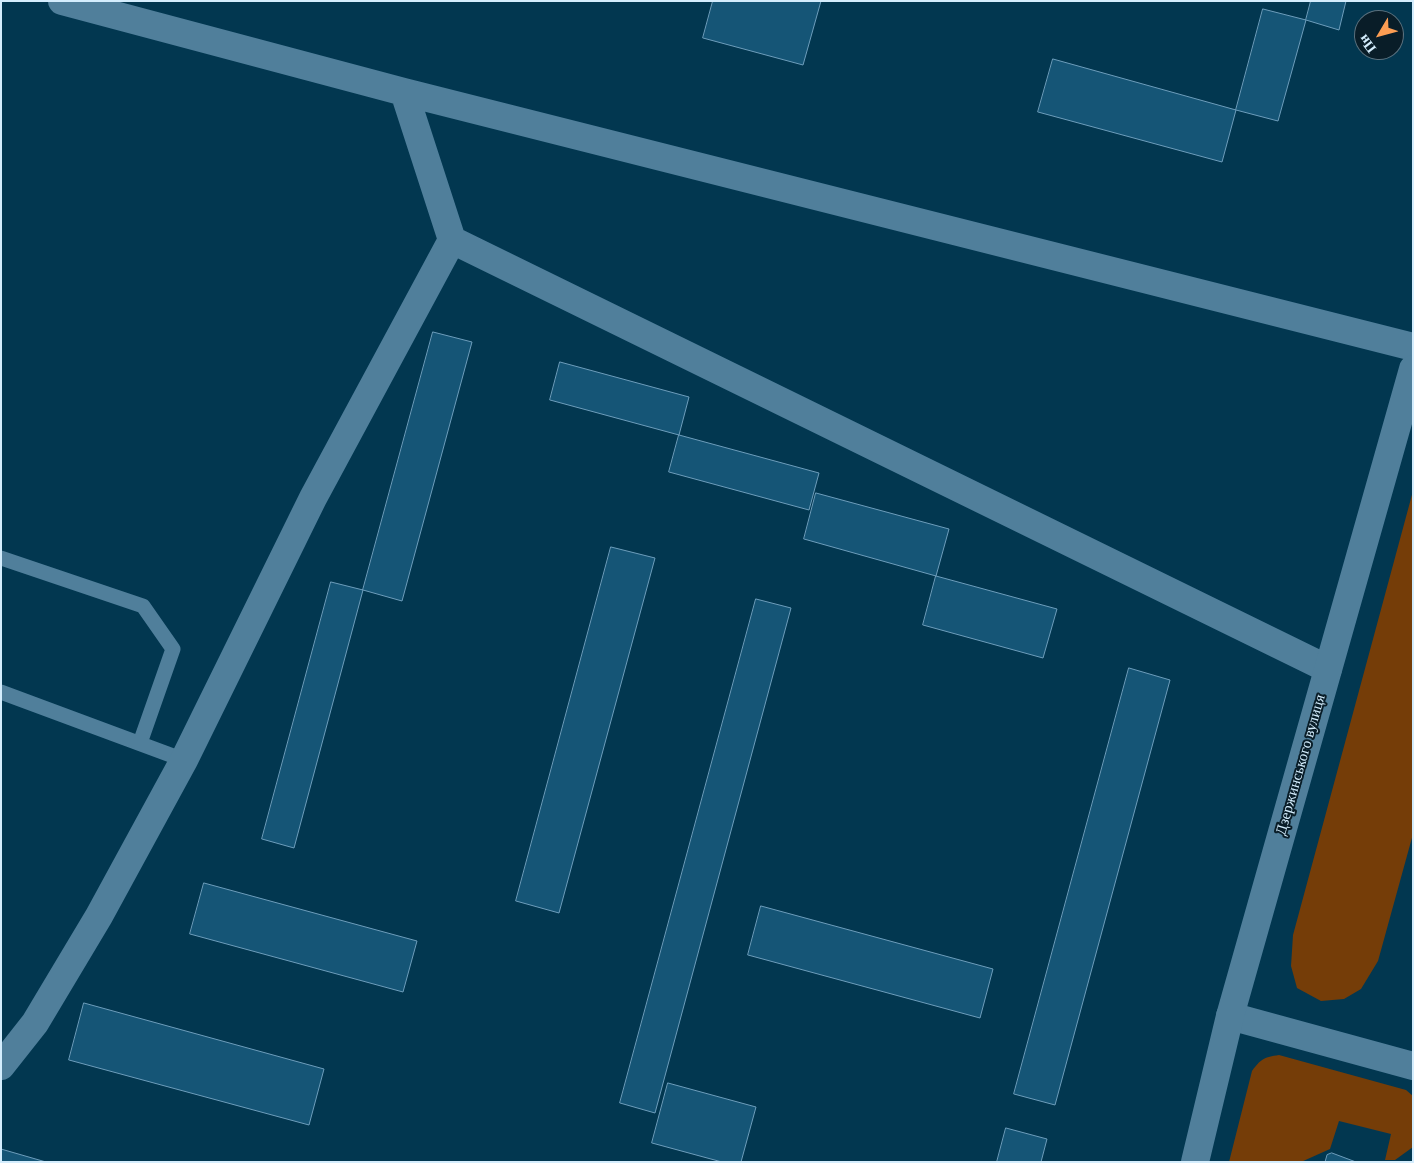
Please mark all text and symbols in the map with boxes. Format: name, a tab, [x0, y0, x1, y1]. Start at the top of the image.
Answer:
north arrow	[1354, 10, 1404, 60]
text: Пн	[1356, 32, 1379, 56]
street label: Дзержинського вулиця	[1272, 693, 1330, 837]

